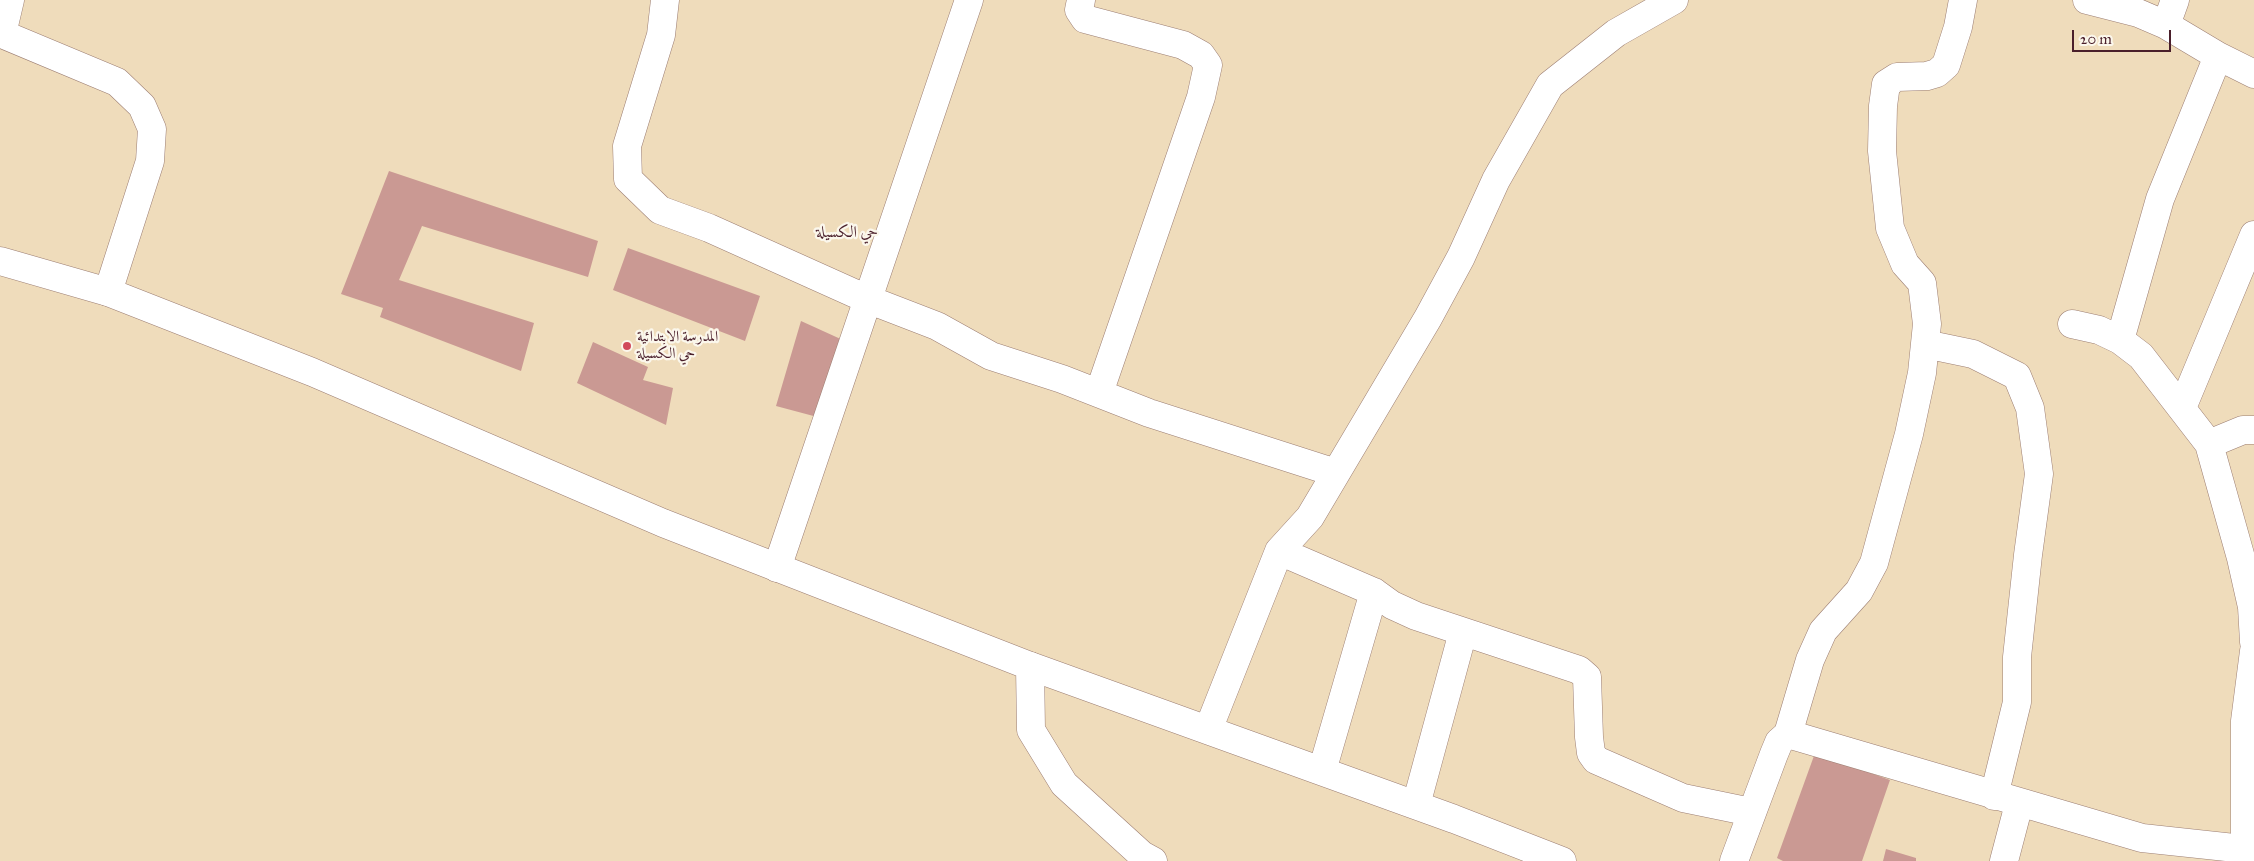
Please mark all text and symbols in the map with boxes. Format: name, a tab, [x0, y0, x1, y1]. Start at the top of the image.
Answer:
scale bar	[2074, 20, 2173, 52]
text: 20 m	[2080, 30, 2112, 48]
district label: حي الكسيلة	[816, 223, 878, 243]
place label: المدرسة الابتدائية حي الكسيلة	[637, 328, 718, 363]
marker: المدرسة الابتدائية حي الكسيلة	[621, 340, 633, 352]

